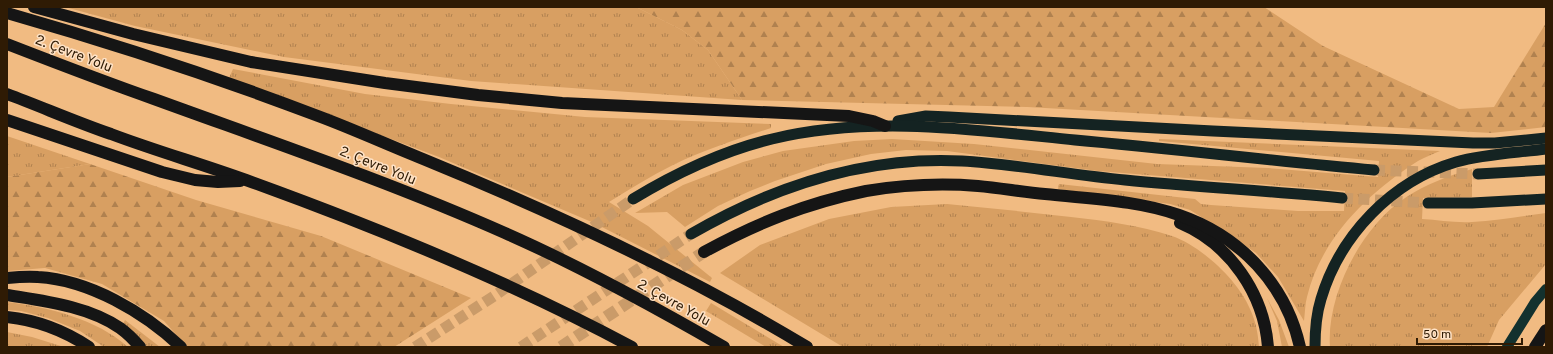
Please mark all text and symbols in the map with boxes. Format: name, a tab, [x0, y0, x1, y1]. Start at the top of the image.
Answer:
street label: 2. Çevre Yolu	[33, 32, 114, 77]
street label: 2. Çevre Yolu	[337, 143, 418, 189]
street label: 2. Çevre Yolu	[634, 276, 713, 330]
scale bar	[1417, 320, 1522, 346]
text: 50 m	[1423, 327, 1451, 343]

